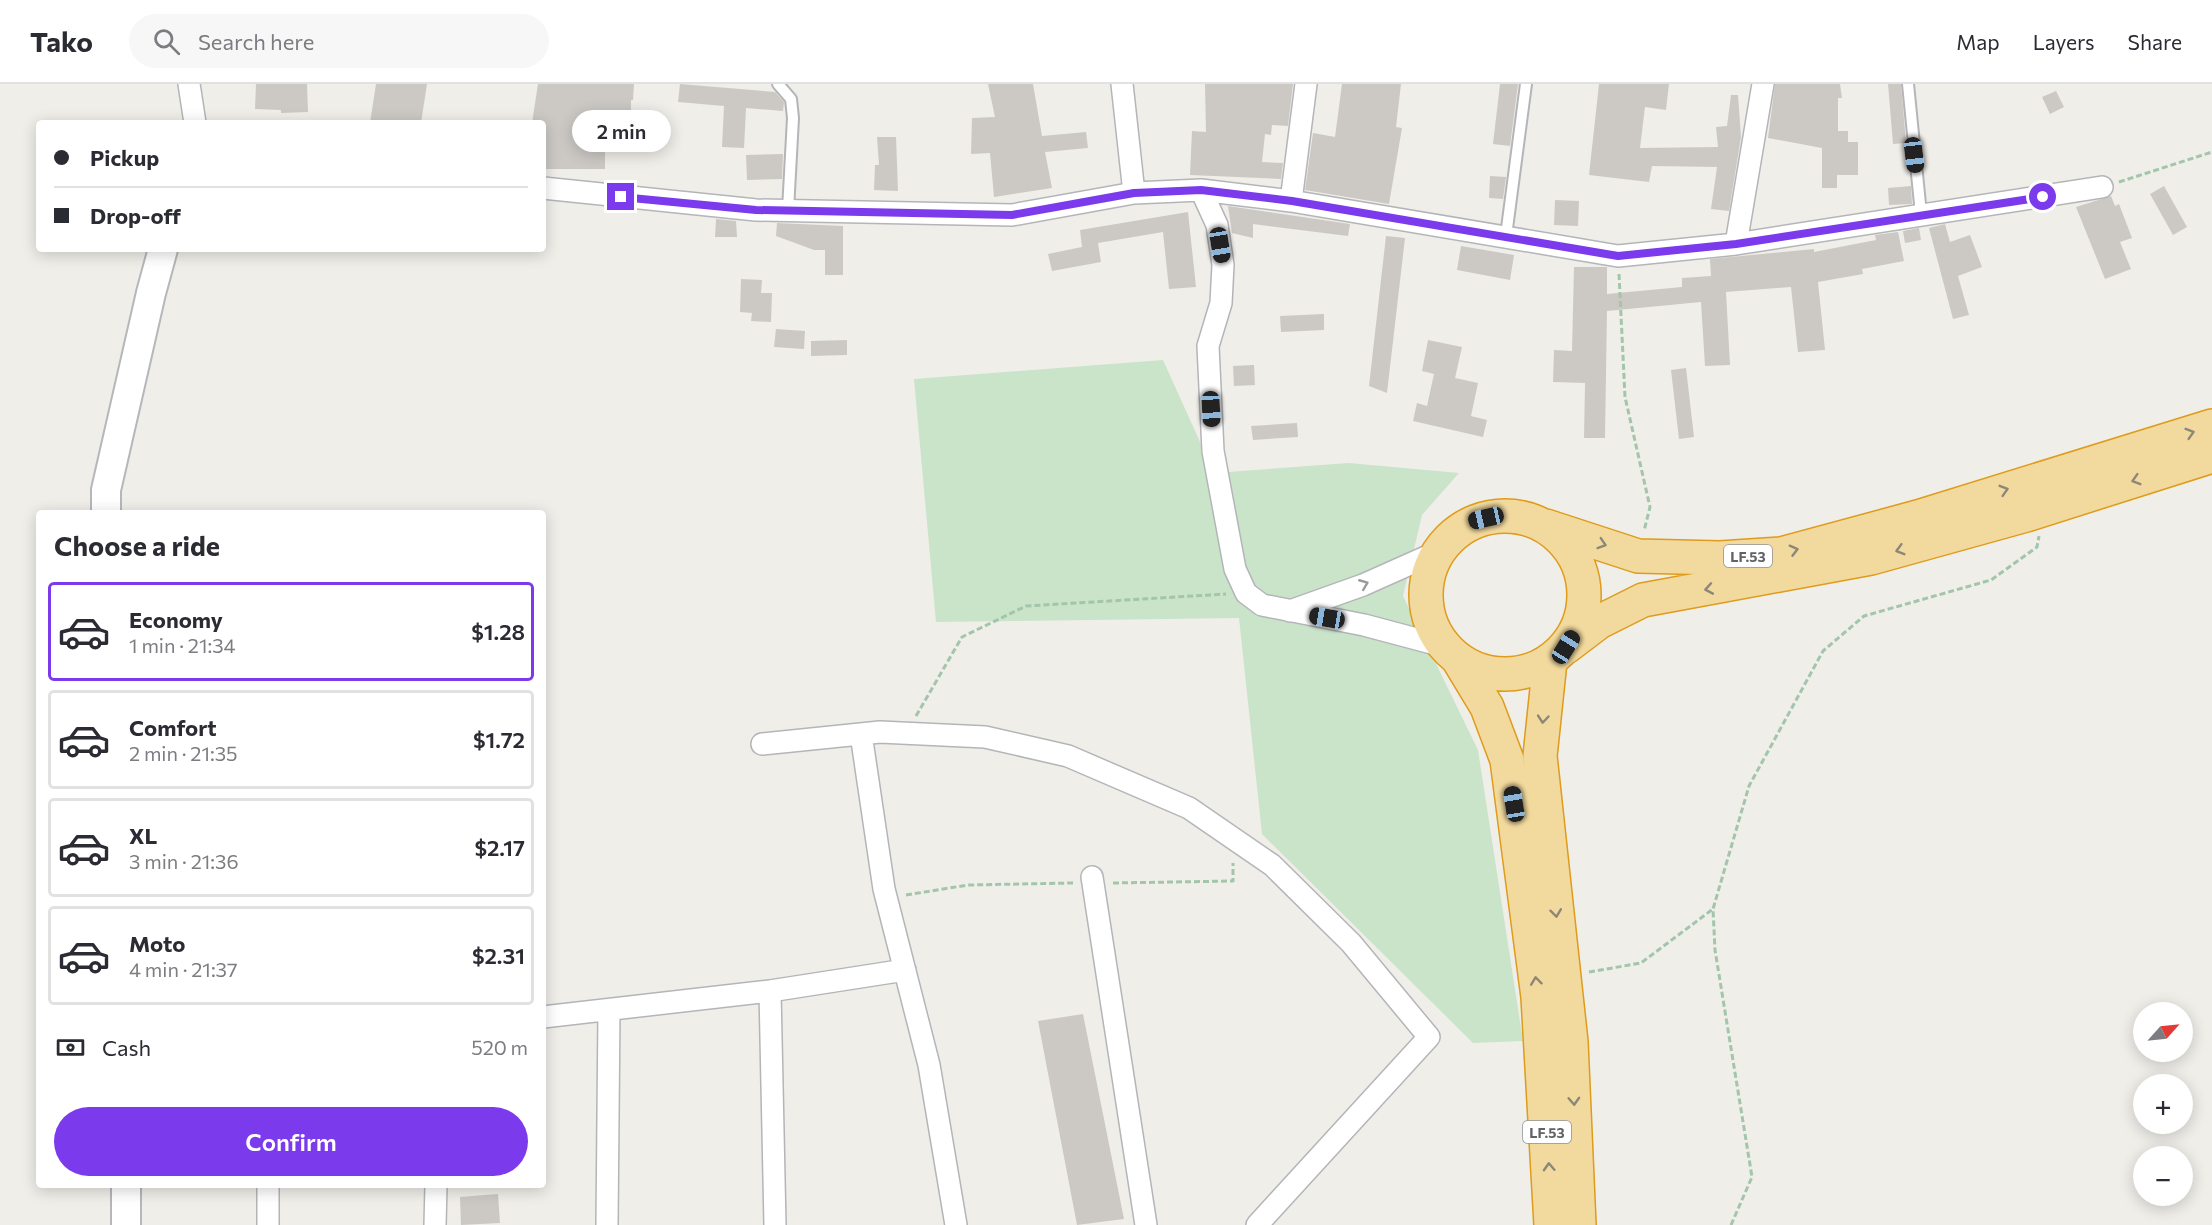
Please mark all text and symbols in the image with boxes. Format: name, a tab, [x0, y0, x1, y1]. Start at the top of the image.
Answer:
search box	[129, 14, 549, 68]
text: Tako	[30, 24, 93, 58]
icon: search	[150, 25, 183, 58]
text: Search here	[198, 28, 314, 55]
text: Map	[1956, 29, 2000, 54]
text: Layers	[2033, 29, 2095, 54]
text: Share	[2128, 29, 2182, 54]
callout: 2 min	[572, 110, 670, 152]
text: 2 min	[597, 119, 646, 143]
car	[1903, 136, 1925, 174]
text: Pickup	[90, 144, 159, 171]
route end	[607, 183, 634, 210]
route start	[2029, 183, 2056, 210]
text: Drop-off	[90, 202, 181, 229]
car	[1208, 226, 1232, 264]
car	[1201, 391, 1221, 427]
one-way arrow	[2184, 428, 2195, 440]
one-way arrow	[2131, 473, 2142, 485]
one-way arrow	[1998, 485, 2009, 498]
car	[1466, 505, 1506, 531]
text: Choose a ride	[54, 529, 220, 562]
one-way arrow	[1596, 537, 1607, 550]
one-way arrow	[1895, 543, 1905, 556]
road number: LF.53	[1724, 545, 1772, 567]
one-way arrow	[1788, 545, 1799, 557]
one-way arrow	[1358, 579, 1369, 591]
one-way arrow	[1704, 582, 1714, 595]
icon: car	[57, 605, 111, 659]
text: Economy	[129, 606, 223, 633]
car	[1308, 606, 1346, 630]
text: $1.28	[471, 618, 525, 645]
car	[1549, 627, 1583, 667]
text: 1 min · 21:34	[129, 633, 236, 657]
icon: car	[57, 713, 111, 767]
text: Comfort	[129, 714, 217, 741]
one-way arrow	[1537, 714, 1550, 723]
text: $1.72	[473, 726, 525, 753]
text: 2 min · 21:35	[129, 741, 238, 765]
car	[1502, 785, 1526, 823]
icon: car	[57, 821, 111, 875]
text: XL	[129, 822, 157, 849]
text: $2.17	[474, 834, 525, 861]
text: 3 min · 21:36	[129, 849, 239, 873]
one-way arrow	[1549, 908, 1562, 918]
icon: car	[57, 929, 111, 983]
text: Moto	[129, 930, 185, 957]
text: $2.31	[472, 942, 525, 969]
text: 4 min · 21:37	[129, 957, 238, 981]
one-way arrow	[1530, 976, 1543, 985]
north arrow	[2133, 1002, 2193, 1062]
map controls	[2133, 1002, 2193, 1206]
icon: cash	[54, 1031, 87, 1064]
text: Cash	[102, 1034, 151, 1061]
text: 520 m	[471, 1035, 528, 1059]
button: +	[2133, 1074, 2193, 1134]
one-way arrow	[1567, 1096, 1580, 1105]
button: Confirm	[54, 1107, 528, 1176]
road number: LF.53	[1523, 1121, 1571, 1143]
button: −	[2133, 1146, 2193, 1206]
one-way arrow	[1542, 1162, 1555, 1171]

